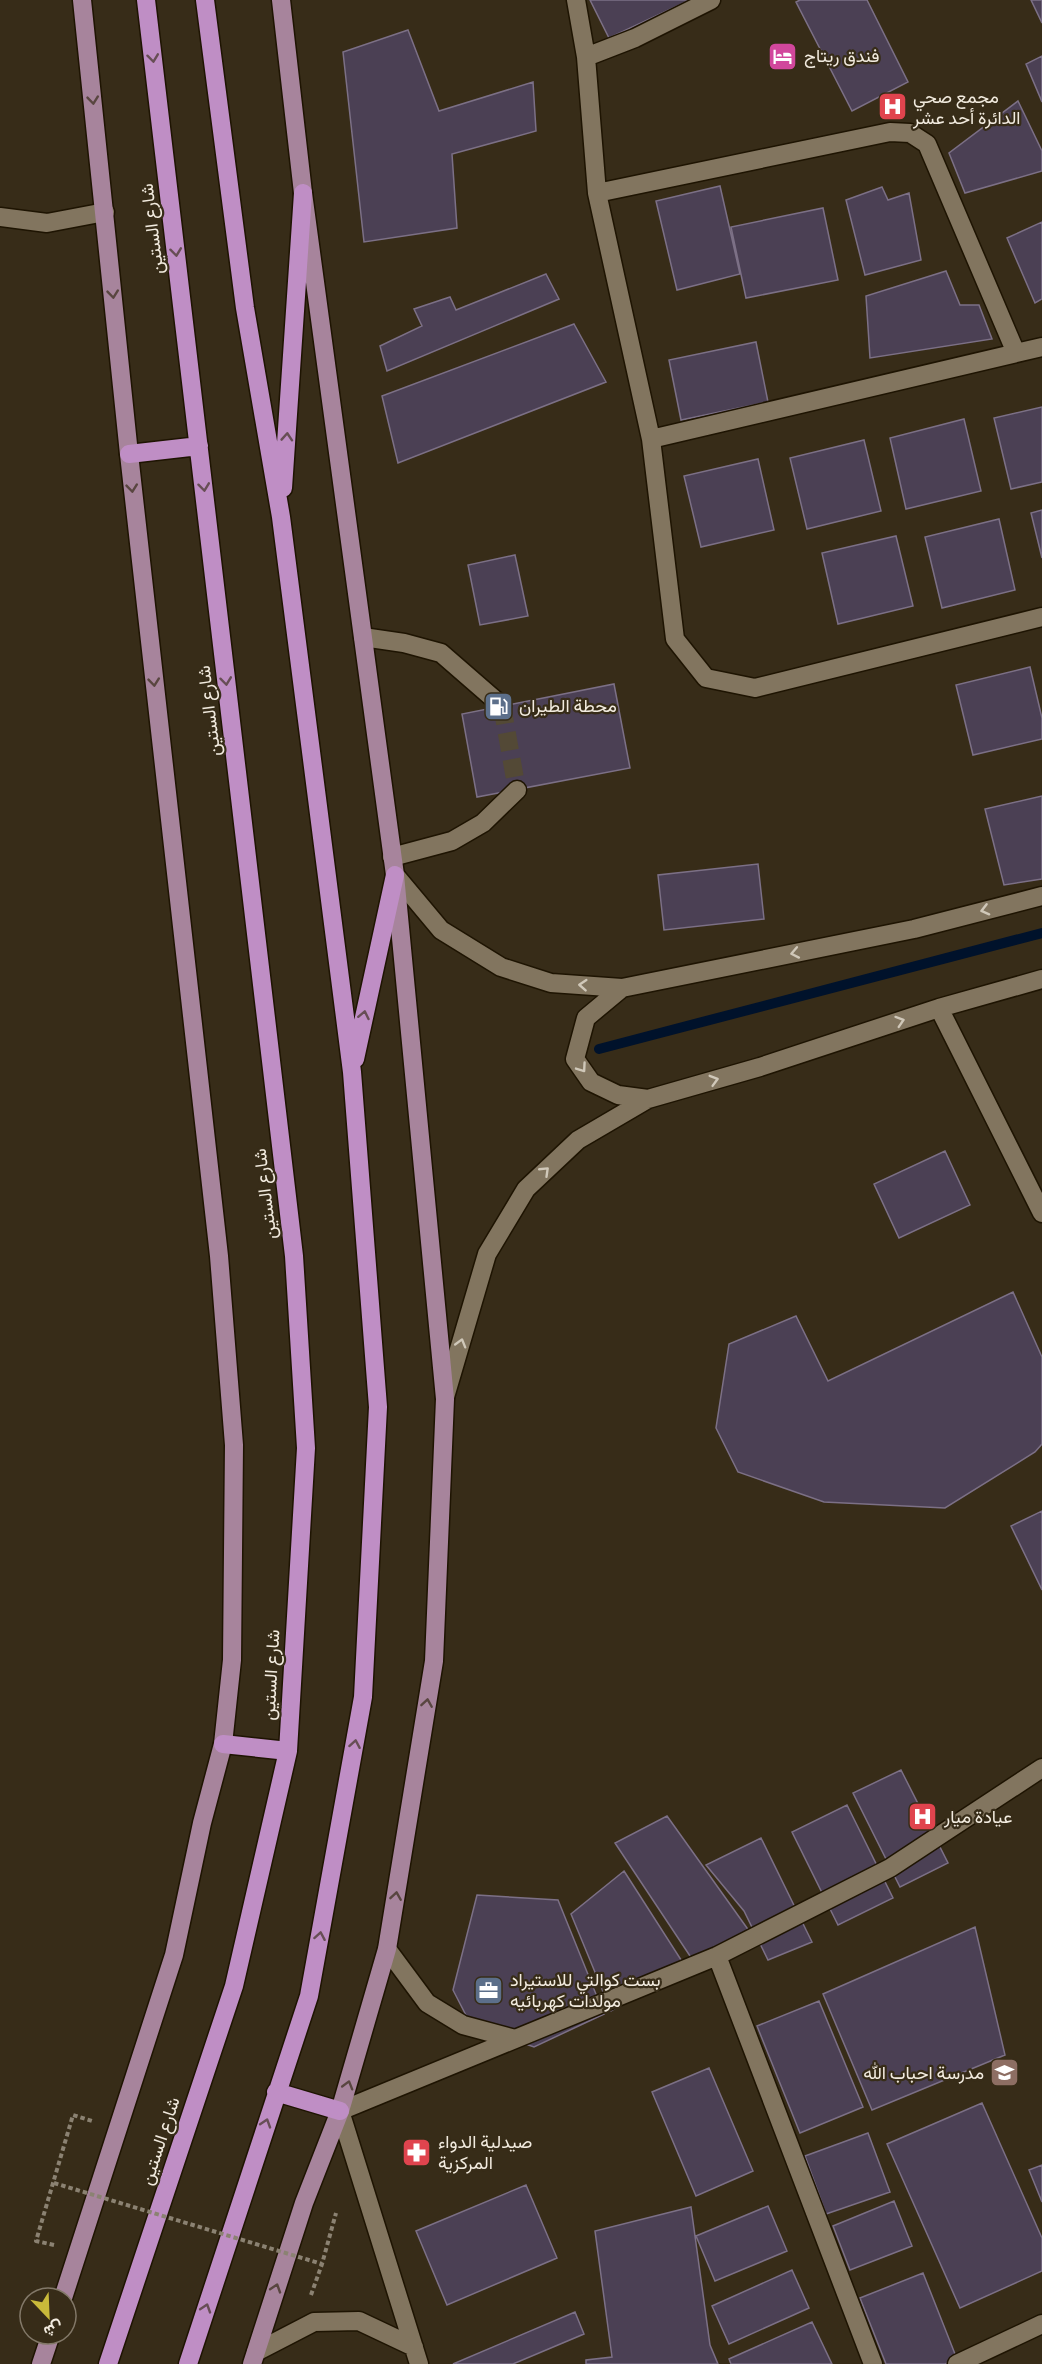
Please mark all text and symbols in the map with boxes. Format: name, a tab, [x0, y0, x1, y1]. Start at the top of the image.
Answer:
hotel icon: فندق ريتاج	[767, 40, 799, 72]
place label: فندق ريتاج	[804, 44, 880, 68]
one-way arrow	[146, 54, 158, 63]
place label: مجمع صحي الدائرة أحد عشر	[912, 85, 1021, 129]
hospital icon: مجمع صحي الدائرة أحد عشر	[876, 91, 908, 123]
one-way arrow	[86, 95, 98, 104]
street label: شارع الستين	[135, 182, 169, 276]
one-way arrow	[169, 247, 181, 256]
one-way arrow	[106, 289, 119, 298]
one-way arrow	[280, 433, 293, 442]
one-way arrow	[197, 482, 209, 492]
one-way arrow	[126, 483, 138, 492]
street label: شارع الستين	[192, 664, 226, 758]
one-way arrow	[220, 676, 232, 685]
one-way arrow	[148, 677, 160, 686]
fuel station icon: محطة الطيران	[482, 690, 514, 722]
place label: محطة الطيران	[519, 694, 617, 717]
one-way arrow	[981, 903, 991, 916]
one-way arrow	[790, 946, 800, 959]
one-way arrow	[578, 979, 587, 992]
one-way arrow	[357, 1010, 370, 1020]
one-way arrow	[894, 1015, 905, 1028]
one-way arrow	[575, 1061, 586, 1072]
one-way arrow	[709, 1075, 719, 1087]
street label: شارع الستين	[248, 1147, 282, 1241]
one-way arrow	[538, 1167, 549, 1178]
one-way arrow	[454, 1338, 466, 1349]
street label: شارع الستين	[257, 1629, 285, 1721]
one-way arrow	[420, 1699, 432, 1708]
one-way arrow	[348, 1739, 361, 1749]
hospital icon: عيادة ميار	[907, 1801, 939, 1833]
place label: عيادة ميار	[943, 1805, 1012, 1828]
one-way arrow	[389, 1891, 401, 1900]
one-way arrow	[313, 1931, 326, 1941]
place label: بست كوالتي للاستيراد مولدات كهربائيه	[510, 1968, 661, 2012]
office icon: بست كوالتي للاستيراد مولدات كهربائيه	[473, 1974, 505, 2006]
school or university icon: مدرسة احباب الله	[989, 2057, 1021, 2089]
place label: مدرسة احباب الله	[863, 2061, 984, 2084]
one-way arrow	[341, 2080, 353, 2090]
street label: شارع الستين	[135, 2094, 185, 2188]
one-way arrow	[259, 2118, 272, 2129]
place label: صيدلية الدواء المركزية	[438, 2130, 532, 2174]
pharmacy icon: صيدلية الدواء المركزية	[401, 2136, 433, 2168]
one-way arrow	[269, 2283, 281, 2294]
north arrow	[18, 2286, 78, 2346]
one-way arrow	[199, 2303, 211, 2314]
text: ش	[41, 2317, 67, 2343]

